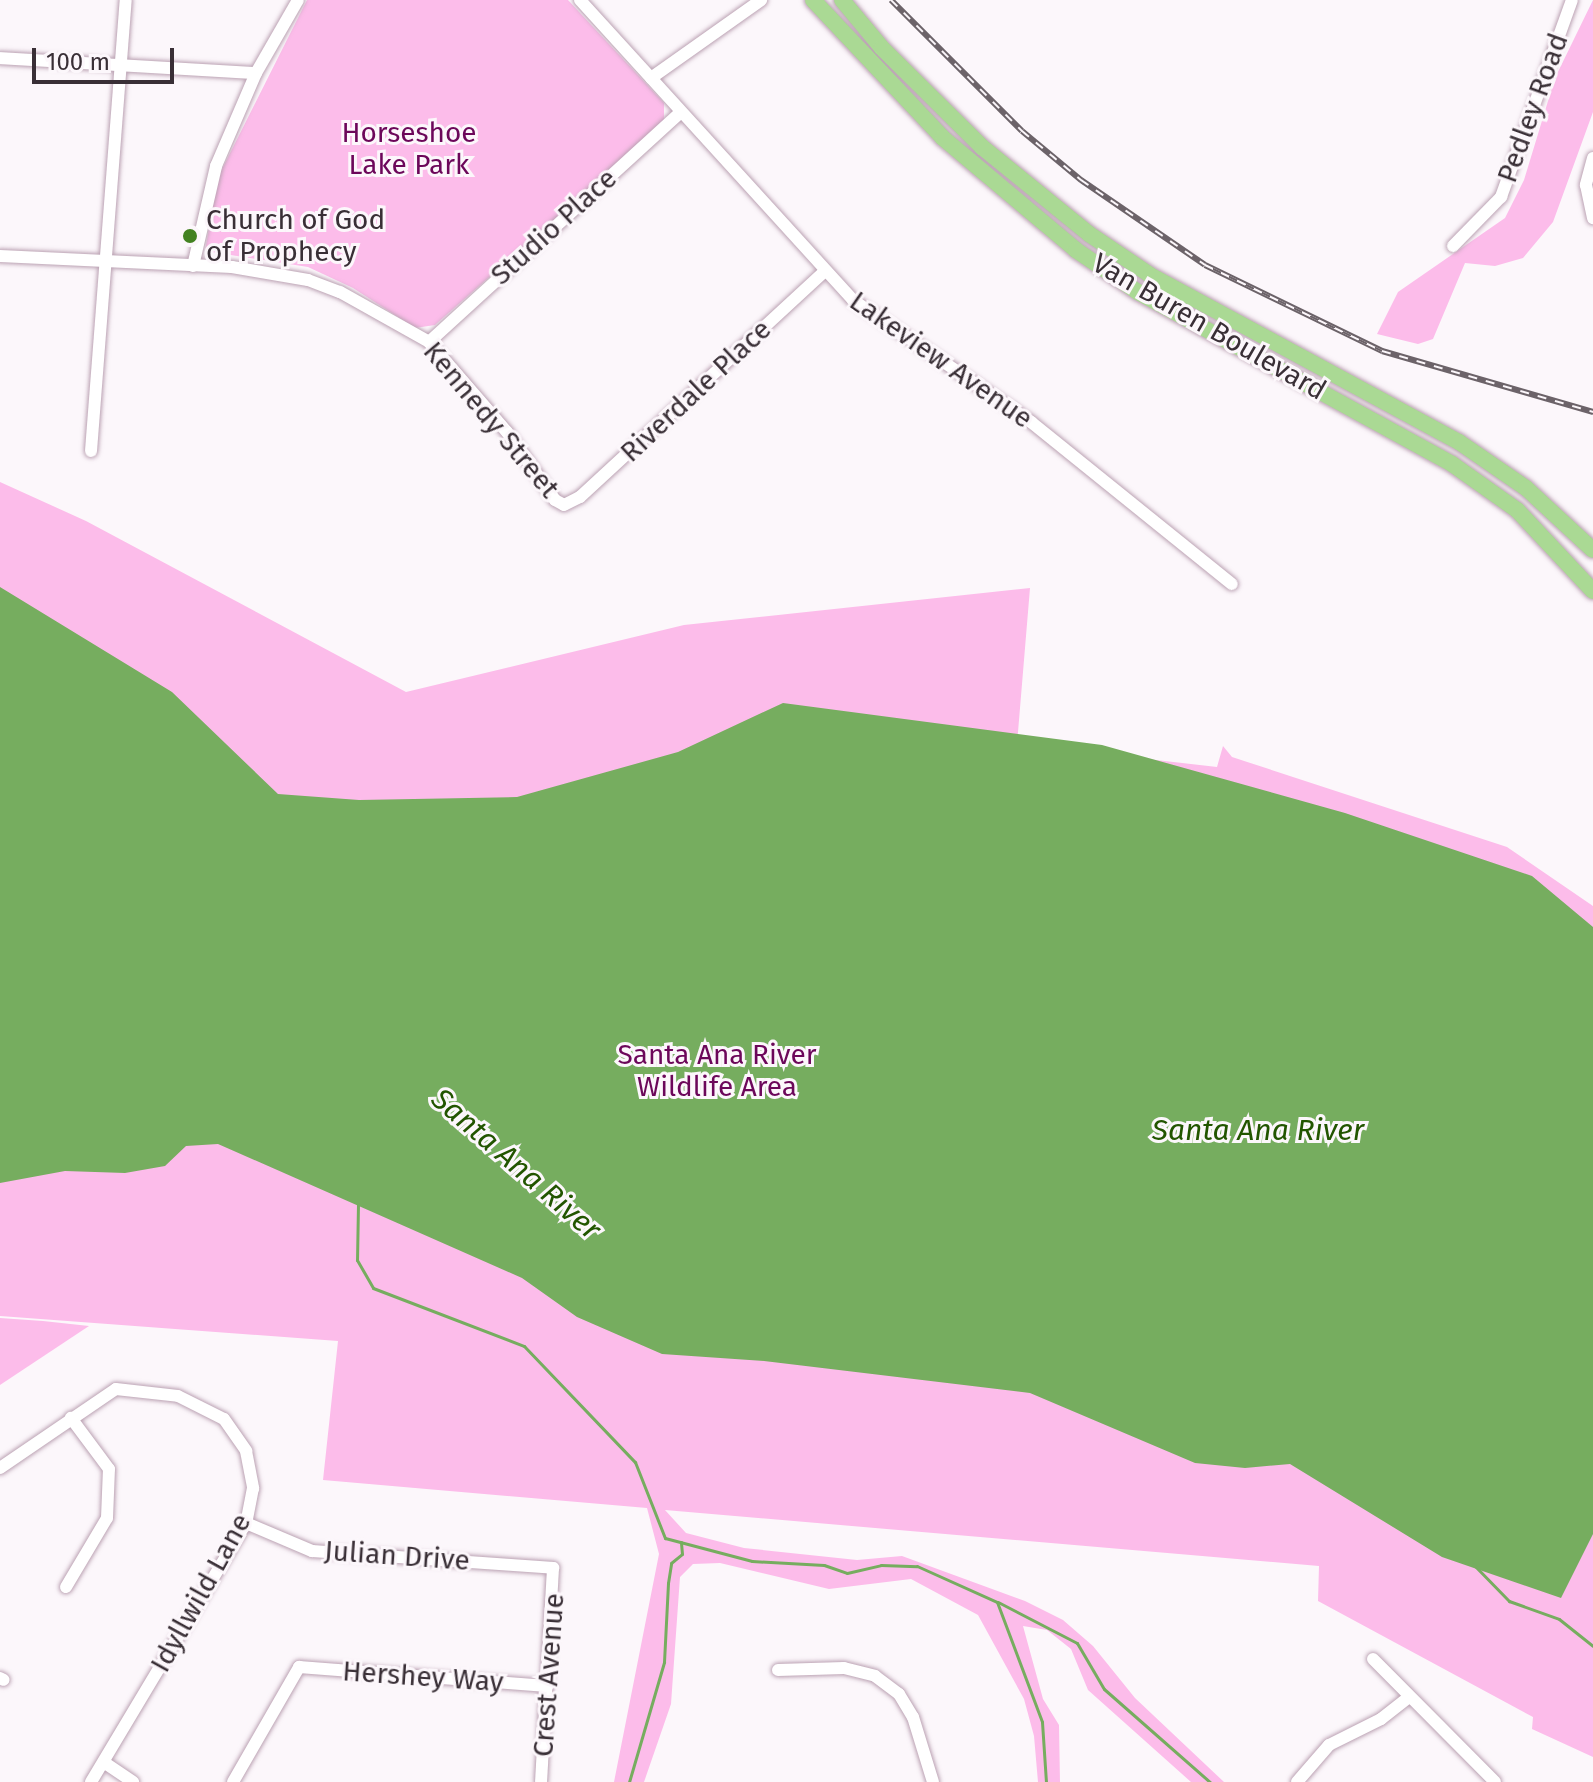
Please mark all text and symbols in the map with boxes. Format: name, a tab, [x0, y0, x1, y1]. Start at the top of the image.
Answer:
street label: Pedley Road	[1490, 29, 1576, 187]
scale bar	[36, 32, 178, 82]
text: 100 m	[46, 48, 110, 76]
park label: Horseshoe Lake Park	[341, 116, 477, 182]
street label: Studio Place	[484, 162, 624, 292]
place label: Church of God of Prophecy	[206, 203, 385, 269]
marker: Church of God of Prophecy	[181, 227, 199, 245]
street label: Van Buren Boulevard	[1086, 246, 1332, 408]
street label: Lakeview Avenue	[843, 284, 1039, 436]
street label: Riverdale Place	[614, 313, 778, 469]
street label: Kennedy Street	[416, 335, 566, 505]
park label: Santa Ana River Wildlife Area	[617, 1038, 817, 1104]
water label: Santa Ana River	[424, 1081, 608, 1247]
water label: Santa Ana River	[1152, 1112, 1364, 1148]
street label: Idyllwild Lane	[144, 1508, 258, 1678]
street label: Julian Drive	[323, 1534, 471, 1578]
street label: Crest Avenue	[527, 1592, 571, 1758]
street label: Hershey Way	[341, 1655, 505, 1699]

